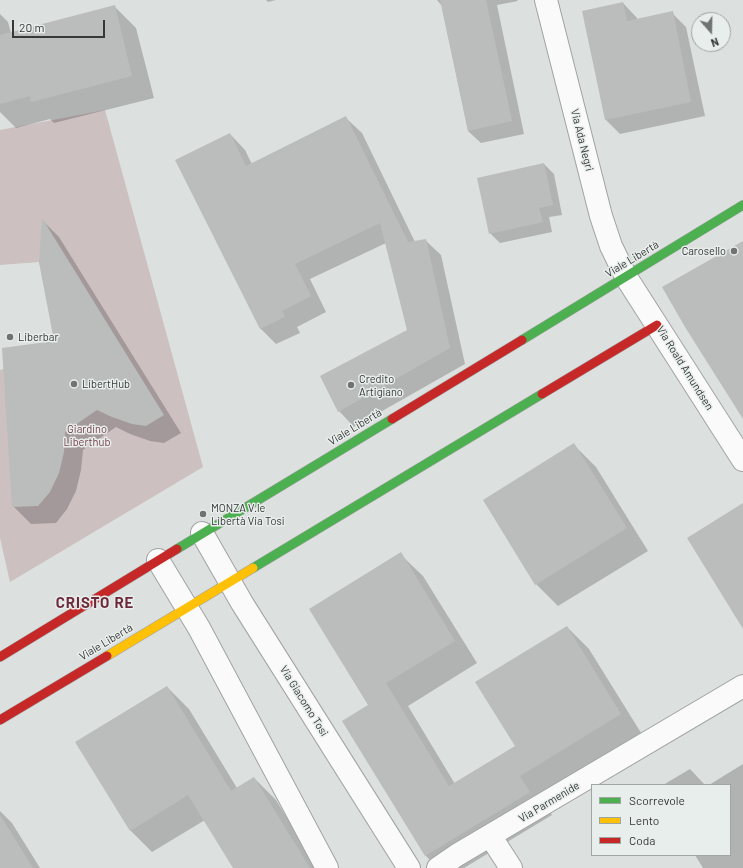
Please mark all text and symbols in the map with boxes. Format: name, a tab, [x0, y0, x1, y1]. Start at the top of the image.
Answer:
scale bar	[14, 12, 107, 38]
north arrow	[691, 12, 731, 52]
text: 20 m	[19, 20, 45, 34]
text: N	[709, 35, 721, 50]
street label: Via Ada Negri	[568, 108, 596, 172]
street label: Viale Libertà	[603, 238, 661, 280]
place label: Carosello	[682, 244, 726, 258]
marker: Carosello	[729, 246, 739, 256]
street label: Via Roald Amundsen	[654, 323, 716, 413]
place label: Liberbar	[18, 330, 58, 344]
marker: Liberbar	[5, 332, 15, 342]
place label: Credito Artigiano	[359, 372, 403, 398]
place label: LibertHub	[82, 377, 130, 391]
marker: LibertHub	[69, 379, 79, 389]
marker: Credito Artigiano	[346, 380, 356, 390]
street label: Viale Libertà	[326, 406, 384, 448]
park label: Giardino Liberthub	[64, 422, 110, 448]
place label: MONZA V.le Libertà Via Tosi	[211, 501, 285, 527]
marker: MONZA V.le Libertà Via Tosi	[198, 509, 208, 519]
district label: CRISTO RE	[56, 594, 134, 612]
street label: Viale Libertà	[77, 621, 135, 663]
street label: Via Giacomo Tosi	[277, 663, 331, 739]
street label: Via Parmenide	[516, 779, 582, 825]
legend	[591, 784, 731, 856]
text: Scorrevole	[629, 793, 685, 807]
text: Lento	[629, 813, 659, 827]
text: Coda	[629, 833, 656, 847]

